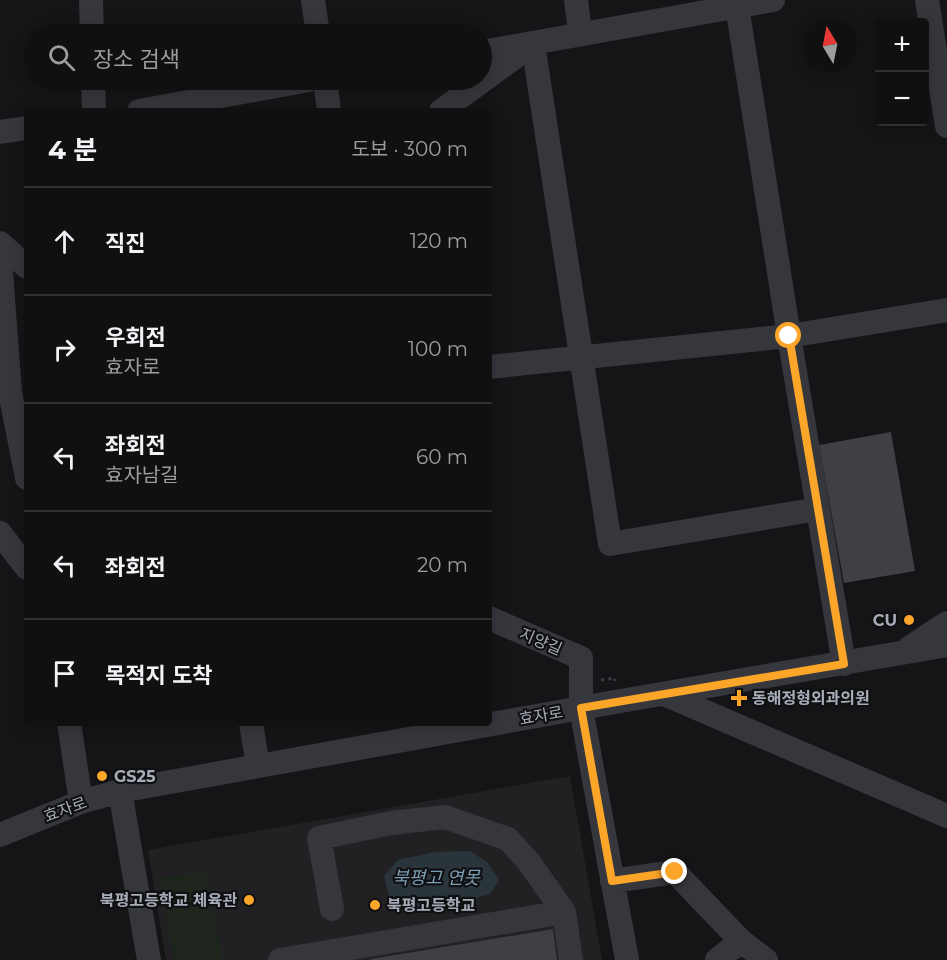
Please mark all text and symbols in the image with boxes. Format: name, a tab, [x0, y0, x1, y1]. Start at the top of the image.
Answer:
north arrow	[803, 18, 857, 72]
map controls	[875, 18, 929, 126]
button: +	[875, 18, 929, 72]
search box	[24, 24, 492, 90]
icon: search	[45, 41, 78, 74]
text: 장소 검색	[93, 46, 180, 73]
button: −	[875, 72, 929, 126]
text: 4 분	[48, 134, 97, 166]
text: 도보 · 300 m	[351, 137, 468, 161]
icon: ahead	[48, 225, 81, 258]
text: 120 m	[410, 229, 468, 253]
text: 직진	[105, 230, 145, 257]
route start	[775, 322, 801, 348]
text: 우회전	[105, 324, 166, 351]
icon: right	[48, 333, 81, 366]
text: 100 m	[408, 337, 468, 361]
text: 효자로	[105, 355, 160, 379]
text: 좌회전	[105, 432, 166, 459]
icon: left	[48, 441, 81, 474]
text: 60 m	[416, 445, 468, 469]
text: 효자남길	[105, 463, 179, 487]
icon: left	[48, 549, 81, 582]
text: 20 m	[417, 553, 468, 577]
text: 좌회전	[105, 554, 166, 581]
place label: CU	[873, 611, 897, 630]
marker: CU	[902, 613, 916, 627]
street label: 지양길	[517, 624, 565, 659]
icon: arrive	[48, 657, 81, 690]
text: 목적지 도착	[105, 662, 212, 689]
marker: 동해정형외과의원	[730, 689, 748, 707]
place label: 동해정형외과의원	[752, 689, 870, 708]
street label: 효자로	[518, 702, 565, 729]
place label: GS25	[114, 767, 156, 786]
marker: GS25	[95, 769, 109, 783]
street label: 효자로	[41, 793, 89, 826]
route end	[661, 858, 687, 884]
water label: 북평고 연못	[392, 867, 481, 889]
place label: 북평고등학교 체육관	[100, 891, 237, 910]
marker: 북평고등학교 체육관	[242, 893, 256, 907]
place label: 북평고등학교	[387, 896, 476, 915]
marker: 북평고등학교	[368, 898, 382, 912]

